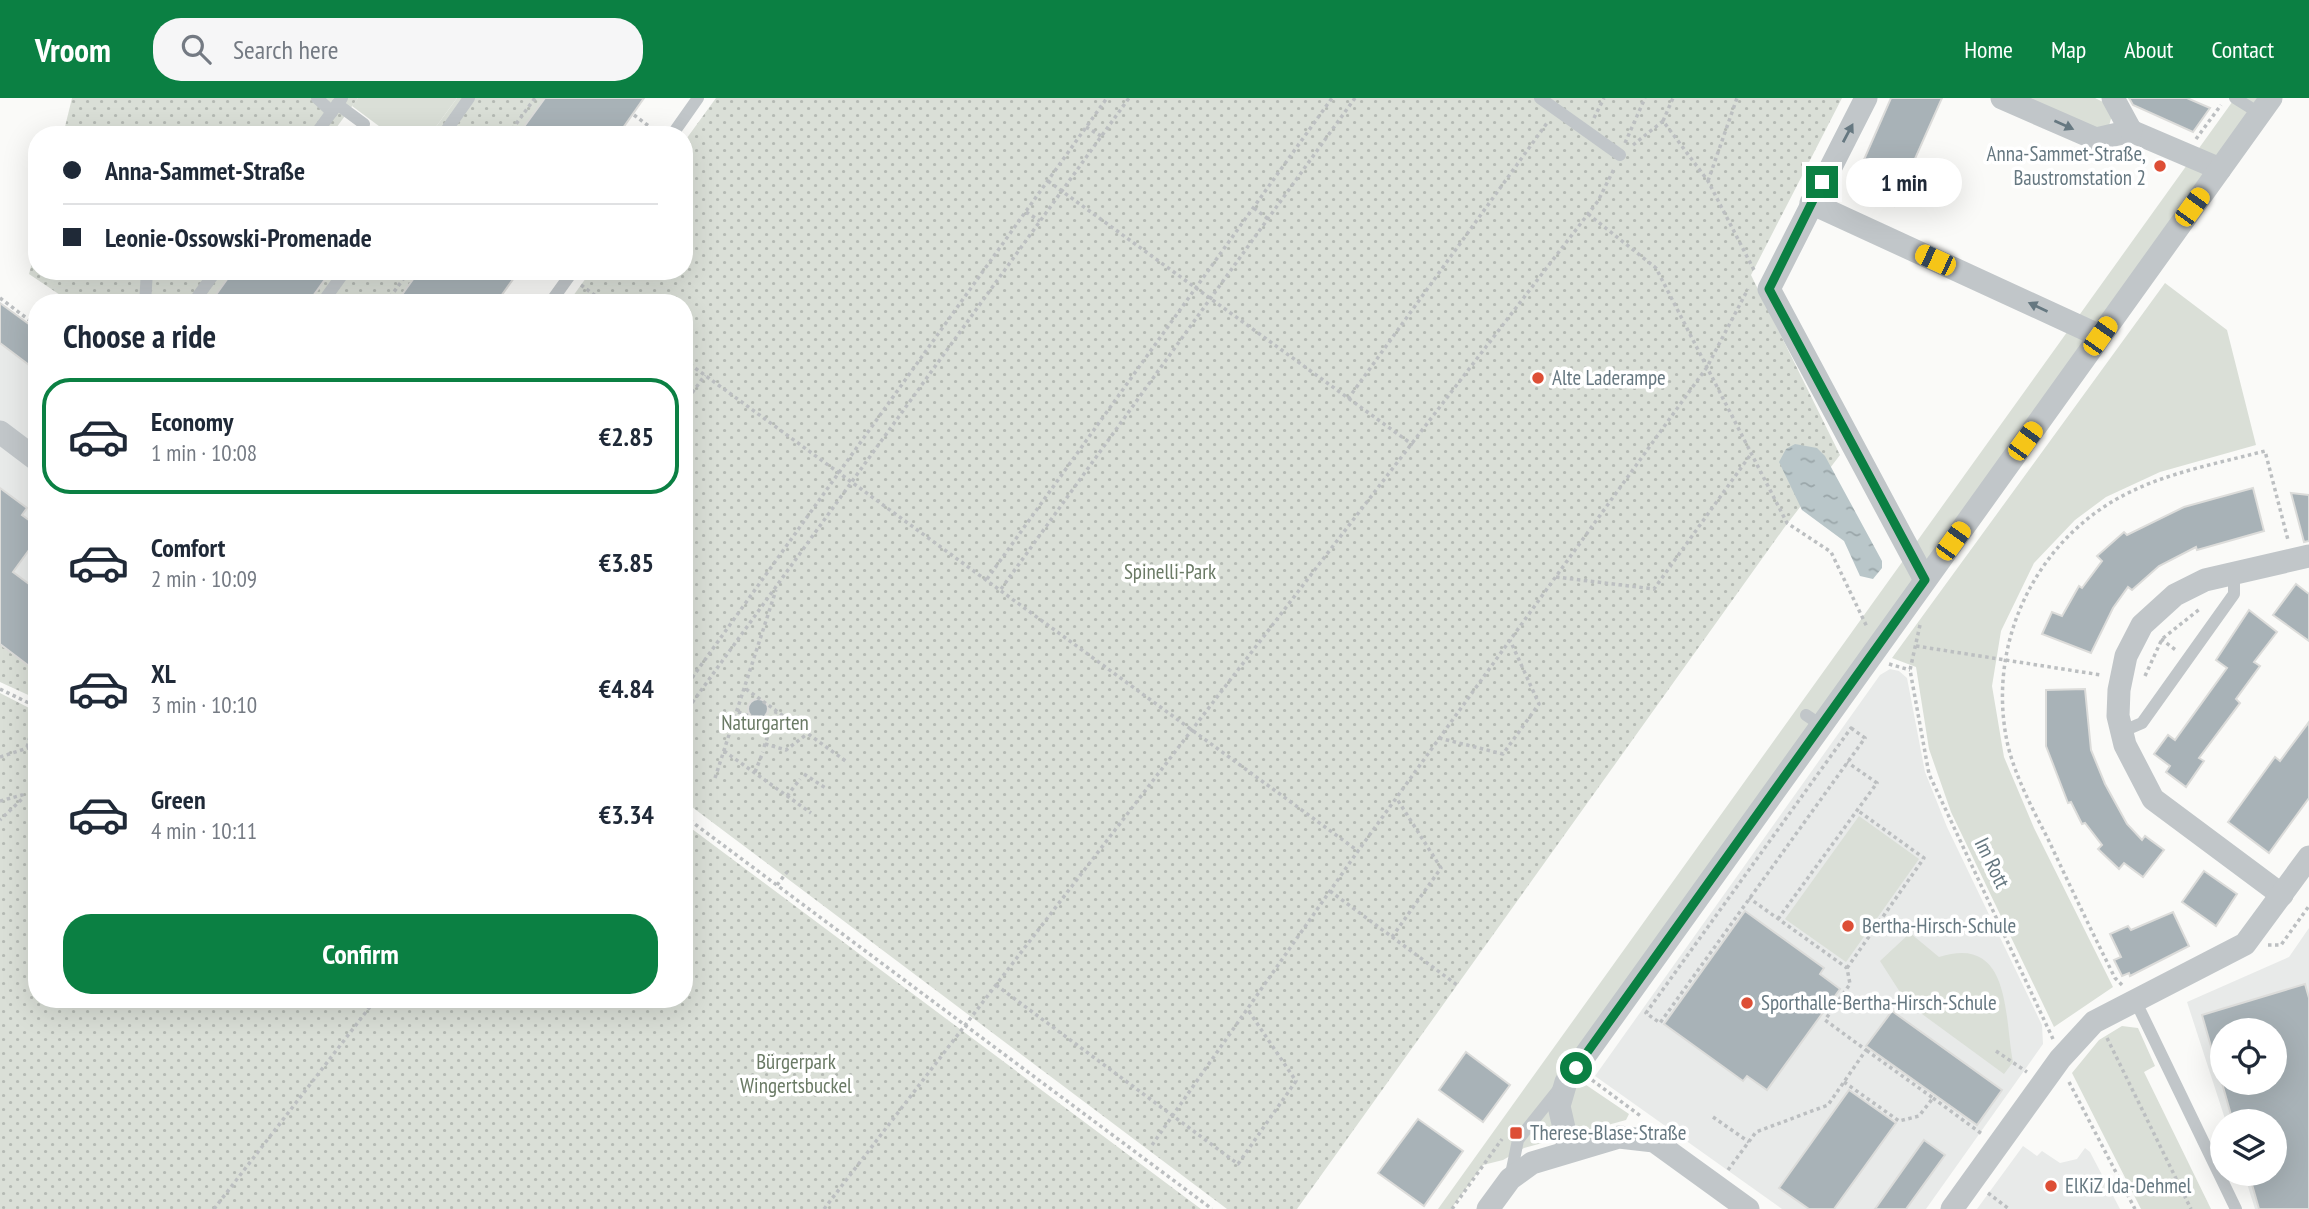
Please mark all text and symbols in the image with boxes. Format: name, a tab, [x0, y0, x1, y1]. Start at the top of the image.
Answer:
search box	[153, 18, 643, 81]
text: Vroom	[35, 28, 111, 71]
icon: search	[177, 30, 215, 68]
text: Search here	[233, 33, 339, 66]
text: Home	[1964, 34, 2013, 65]
text: Map	[2051, 34, 2086, 65]
text: About	[2124, 34, 2173, 65]
text: Contact	[2211, 34, 2274, 65]
one-way arrow	[2054, 119, 2074, 131]
one-way arrow	[1841, 123, 1853, 143]
place label: Anna-Sammet-Straße, Baustromstation 2	[1987, 140, 2146, 191]
text: Anna-Sammet-Straße	[105, 154, 305, 187]
callout: 1 min	[1846, 158, 1962, 206]
marker: Anna-Sammet-Straße, Baustromstation 2	[2152, 158, 2168, 174]
route end	[1806, 166, 1838, 198]
text: 1 min	[1881, 168, 1927, 197]
car	[2172, 184, 2213, 230]
text: Leonie-Ossowski-Promenade	[105, 221, 372, 254]
car	[1912, 242, 1959, 278]
one-way arrow	[2028, 301, 2048, 313]
car	[2080, 313, 2121, 359]
text: Choose a ride	[63, 315, 216, 357]
place label: Alte Laderampe	[1552, 364, 1666, 391]
marker: Alte Laderampe	[1530, 370, 1546, 386]
icon: car	[67, 405, 130, 468]
text: Economy	[151, 405, 233, 438]
car	[2005, 418, 2046, 464]
text: €2.85	[599, 420, 654, 453]
text: 1 min · 10:08	[151, 438, 257, 467]
car	[1933, 518, 1974, 564]
icon: car	[67, 531, 130, 594]
text: Comfort	[151, 531, 225, 564]
text: €3.85	[599, 546, 654, 579]
park label: Spinelli-Park	[1124, 558, 1216, 585]
text: 2 min · 10:09	[151, 564, 257, 593]
icon: car	[67, 657, 130, 720]
text: XL	[151, 657, 176, 690]
text: €4.84	[599, 672, 654, 705]
text: 3 min · 10:10	[151, 690, 257, 719]
park label: Naturgarten	[721, 709, 809, 736]
icon: car	[67, 783, 130, 846]
text: Green	[151, 783, 206, 816]
text: €3.34	[599, 798, 654, 831]
text: 4 min · 10:11	[151, 816, 257, 845]
street label: Im Rott	[1969, 833, 2016, 893]
place label: Bertha-Hirsch-Schule	[1862, 912, 2016, 939]
button: Confirm	[63, 914, 658, 994]
marker: Bertha-Hirsch-Schule	[1840, 918, 1856, 934]
place label: Sporthalle-Bertha-Hirsch-Schule	[1761, 989, 1997, 1016]
marker: Sporthalle-Bertha-Hirsch-Schule	[1739, 995, 1755, 1011]
map controls	[2210, 1018, 2287, 1186]
button: locate	[2210, 1018, 2287, 1095]
park label: Bürgerpark Wingertsbuckel	[740, 1048, 852, 1099]
route start	[1560, 1052, 1592, 1084]
button: layers	[2210, 1109, 2287, 1186]
place label: Therese-Blase-Straße	[1530, 1119, 1687, 1146]
marker: Therese-Blase-Straße	[1508, 1125, 1524, 1141]
place label: ElKiZ Ida-Dehmel	[2065, 1172, 2192, 1199]
marker: ElKiZ Ida-Dehmel	[2043, 1178, 2059, 1194]

